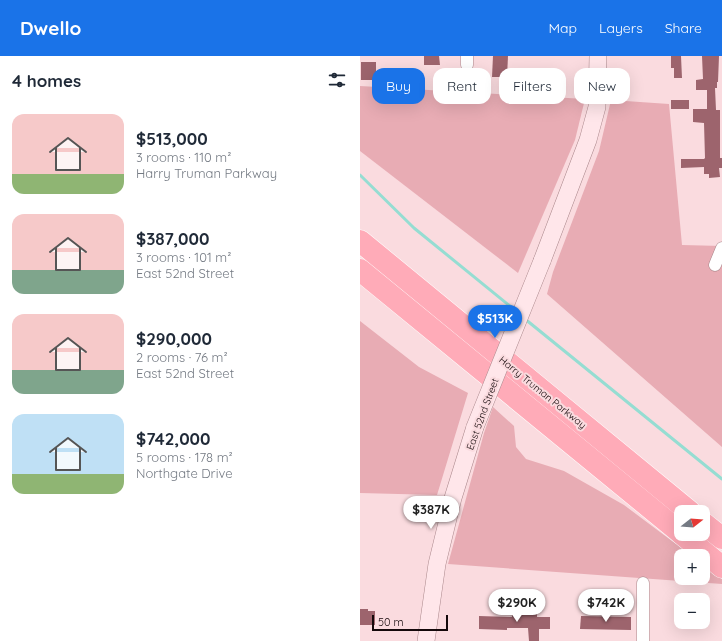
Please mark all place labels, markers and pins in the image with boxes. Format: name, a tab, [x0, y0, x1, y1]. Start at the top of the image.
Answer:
pin: $513K	[467, 305, 523, 339]
pin: $387K	[403, 496, 459, 530]
pin: $290K	[489, 589, 545, 623]
pin: $742K	[578, 589, 634, 623]

